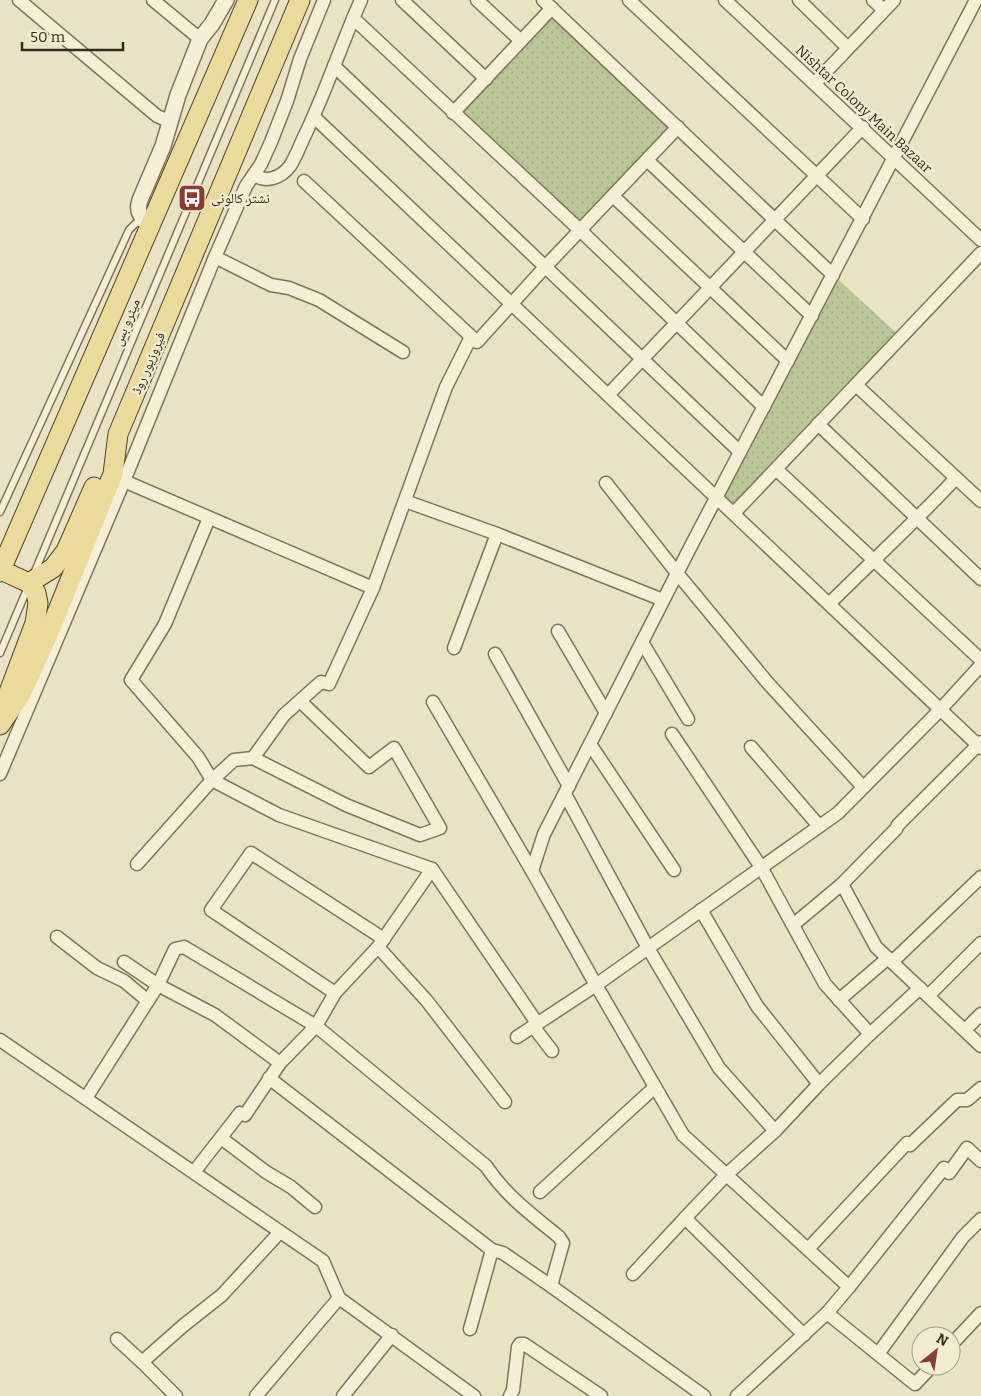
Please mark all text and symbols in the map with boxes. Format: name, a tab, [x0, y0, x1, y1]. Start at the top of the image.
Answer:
scale bar	[22, 20, 124, 52]
text: 50 m	[30, 28, 66, 46]
street label: Nishtar Colony Main Bazaar	[792, 42, 935, 177]
bus stop icon: نشتر کالونی	[177, 183, 207, 213]
place label: نشتر کالونی	[211, 190, 270, 207]
street label: میٹرو بس	[109, 296, 144, 348]
street label: فیروزپور روڈ	[128, 329, 169, 397]
north arrow	[911, 1326, 961, 1376]
text: N	[933, 1330, 951, 1350]

